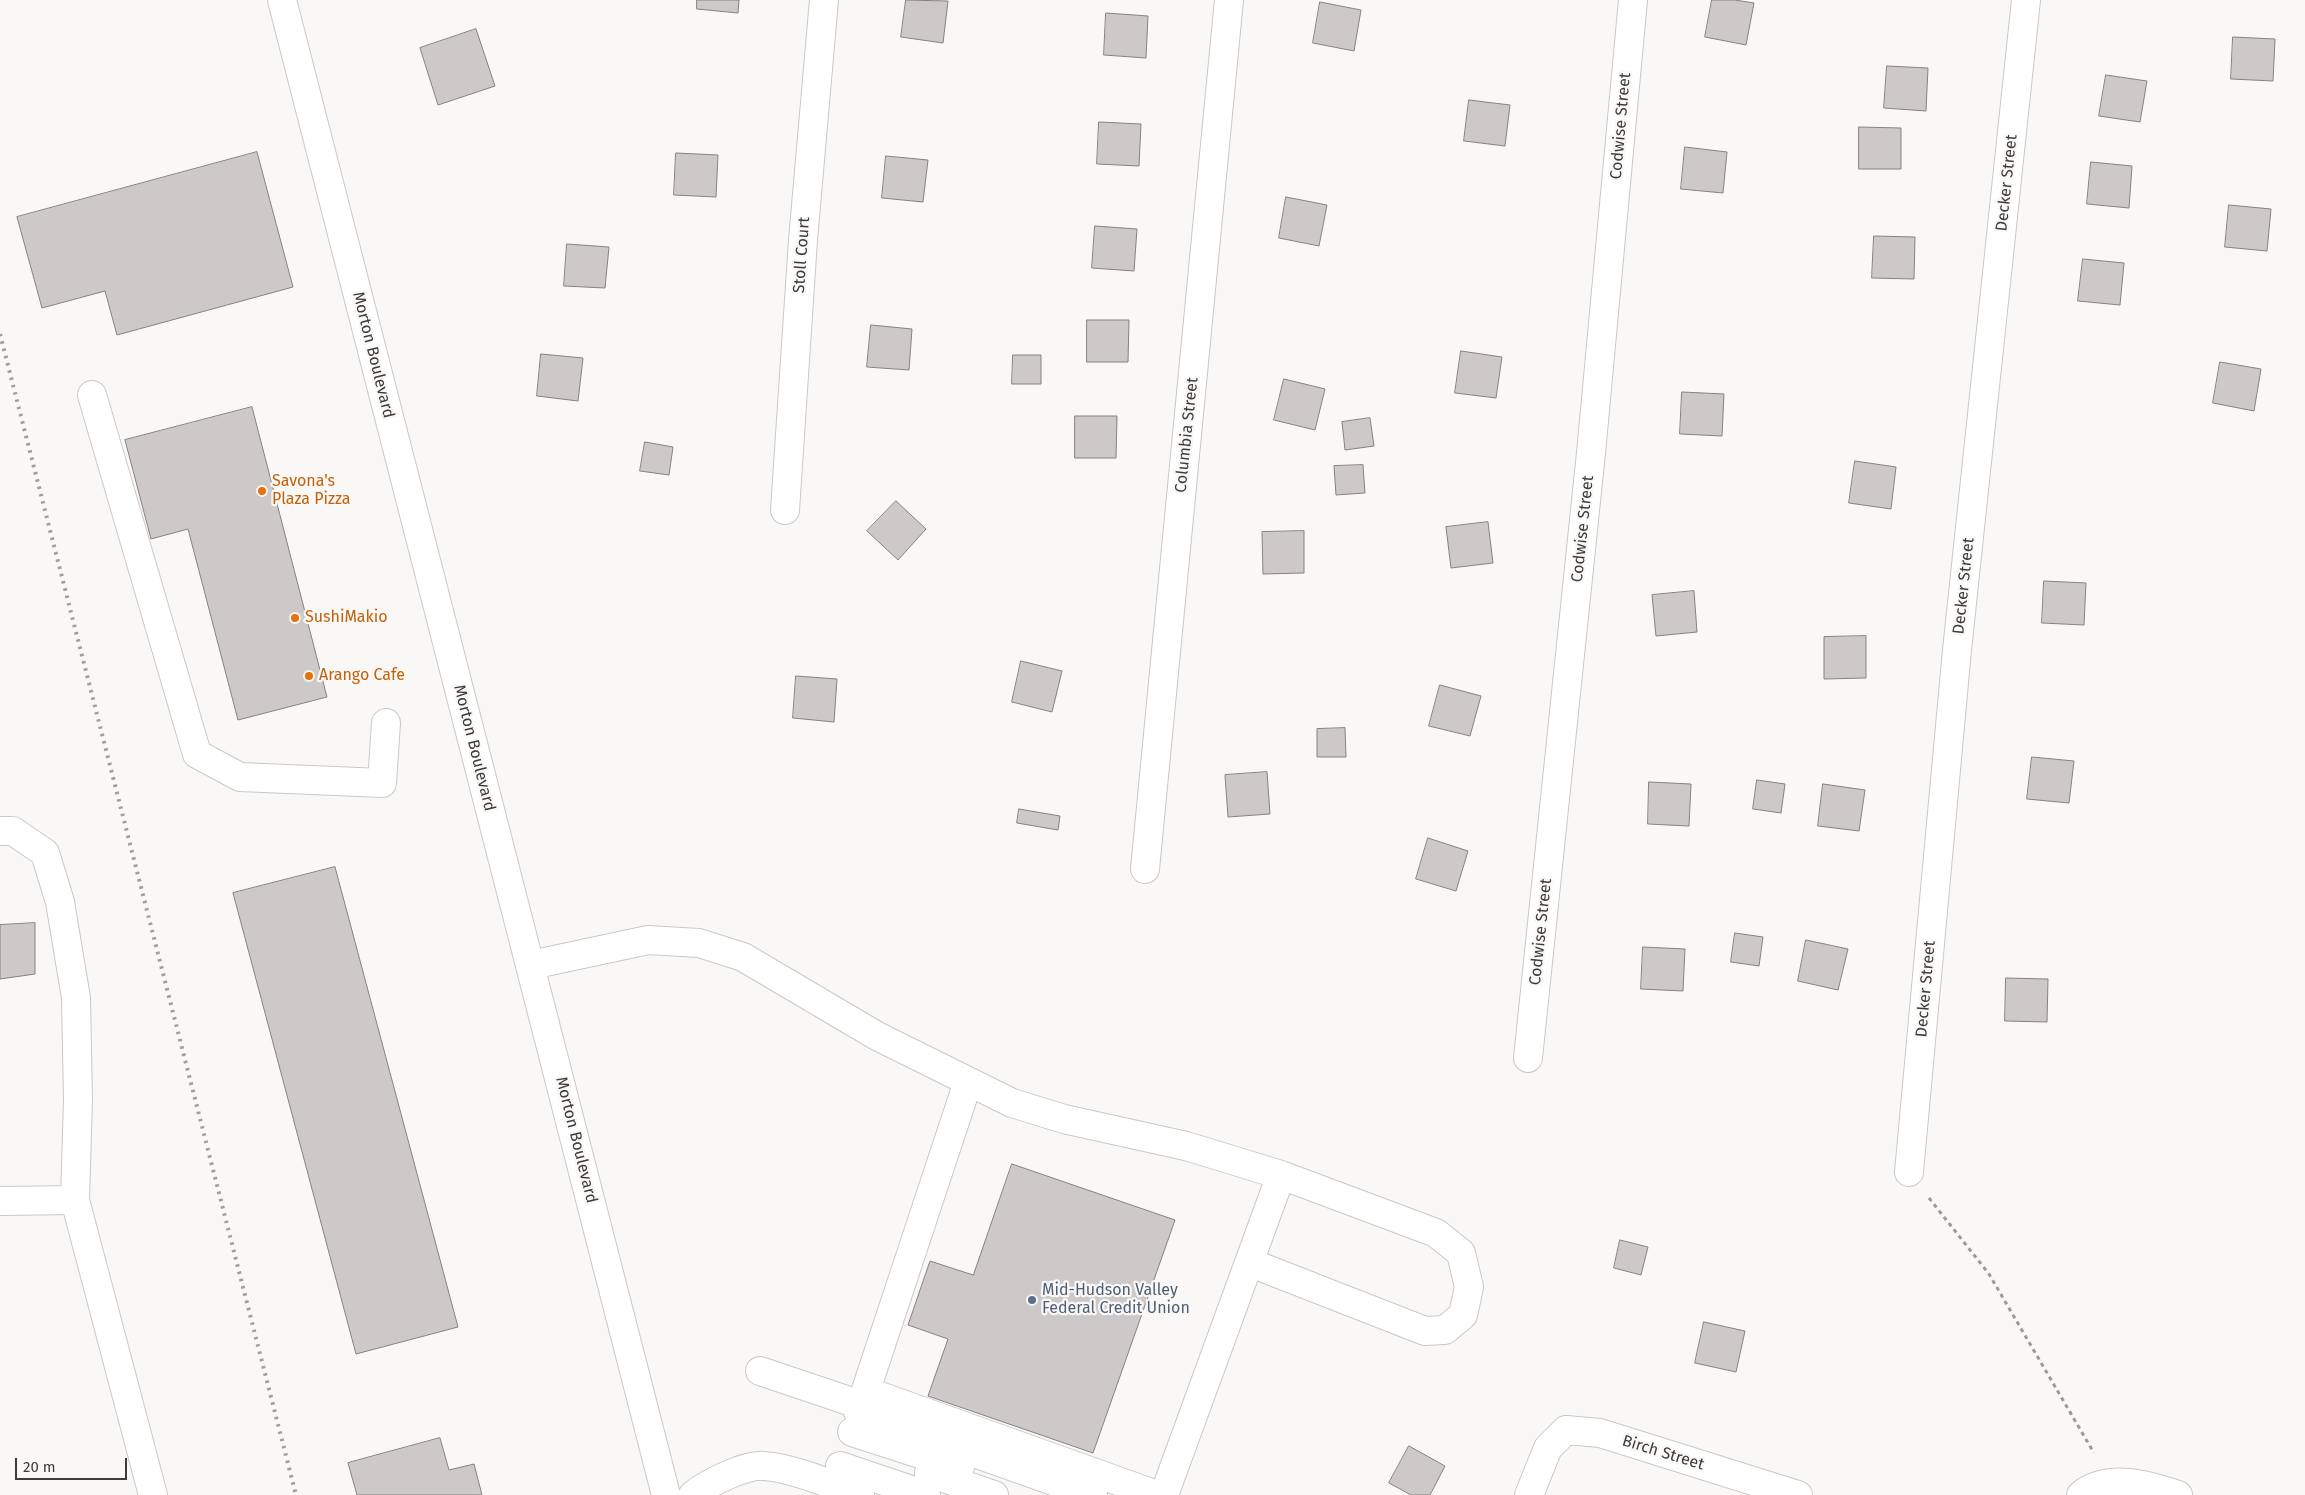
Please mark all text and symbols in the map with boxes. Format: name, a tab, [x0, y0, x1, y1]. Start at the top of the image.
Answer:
street label: Codwise Street	[1607, 72, 1635, 180]
street label: Decker Street	[1992, 134, 2022, 232]
street label: Stoll Court	[790, 216, 814, 294]
street label: Morton Boulevard	[348, 290, 398, 420]
street label: Columbia Street	[1171, 376, 1203, 494]
place label: Savona's Plaza Pizza	[272, 472, 350, 510]
street label: Codwise Street	[1568, 475, 1598, 583]
marker: Savona's Plaza Pizza	[256, 485, 268, 497]
street label: Decker Street	[1949, 537, 1979, 635]
place label: SushiMakio	[305, 608, 388, 628]
marker: SushiMakio	[289, 612, 301, 624]
place label: Arango Cafe	[319, 666, 405, 686]
marker: Arango Cafe	[303, 670, 315, 682]
street label: Morton Boulevard	[449, 683, 499, 813]
street label: Codwise Street	[1526, 878, 1556, 986]
street label: Decker Street	[1912, 940, 1940, 1038]
street label: Morton Boulevard	[551, 1075, 601, 1205]
place label: Mid-Hudson Valley Federal Credit Union	[1042, 1281, 1190, 1319]
marker: Mid-Hudson Valley Federal Credit Union	[1026, 1294, 1038, 1306]
street label: Birch Street	[1620, 1431, 1706, 1475]
scale bar	[18, 1448, 130, 1480]
text: 20 m	[23, 1458, 56, 1476]

